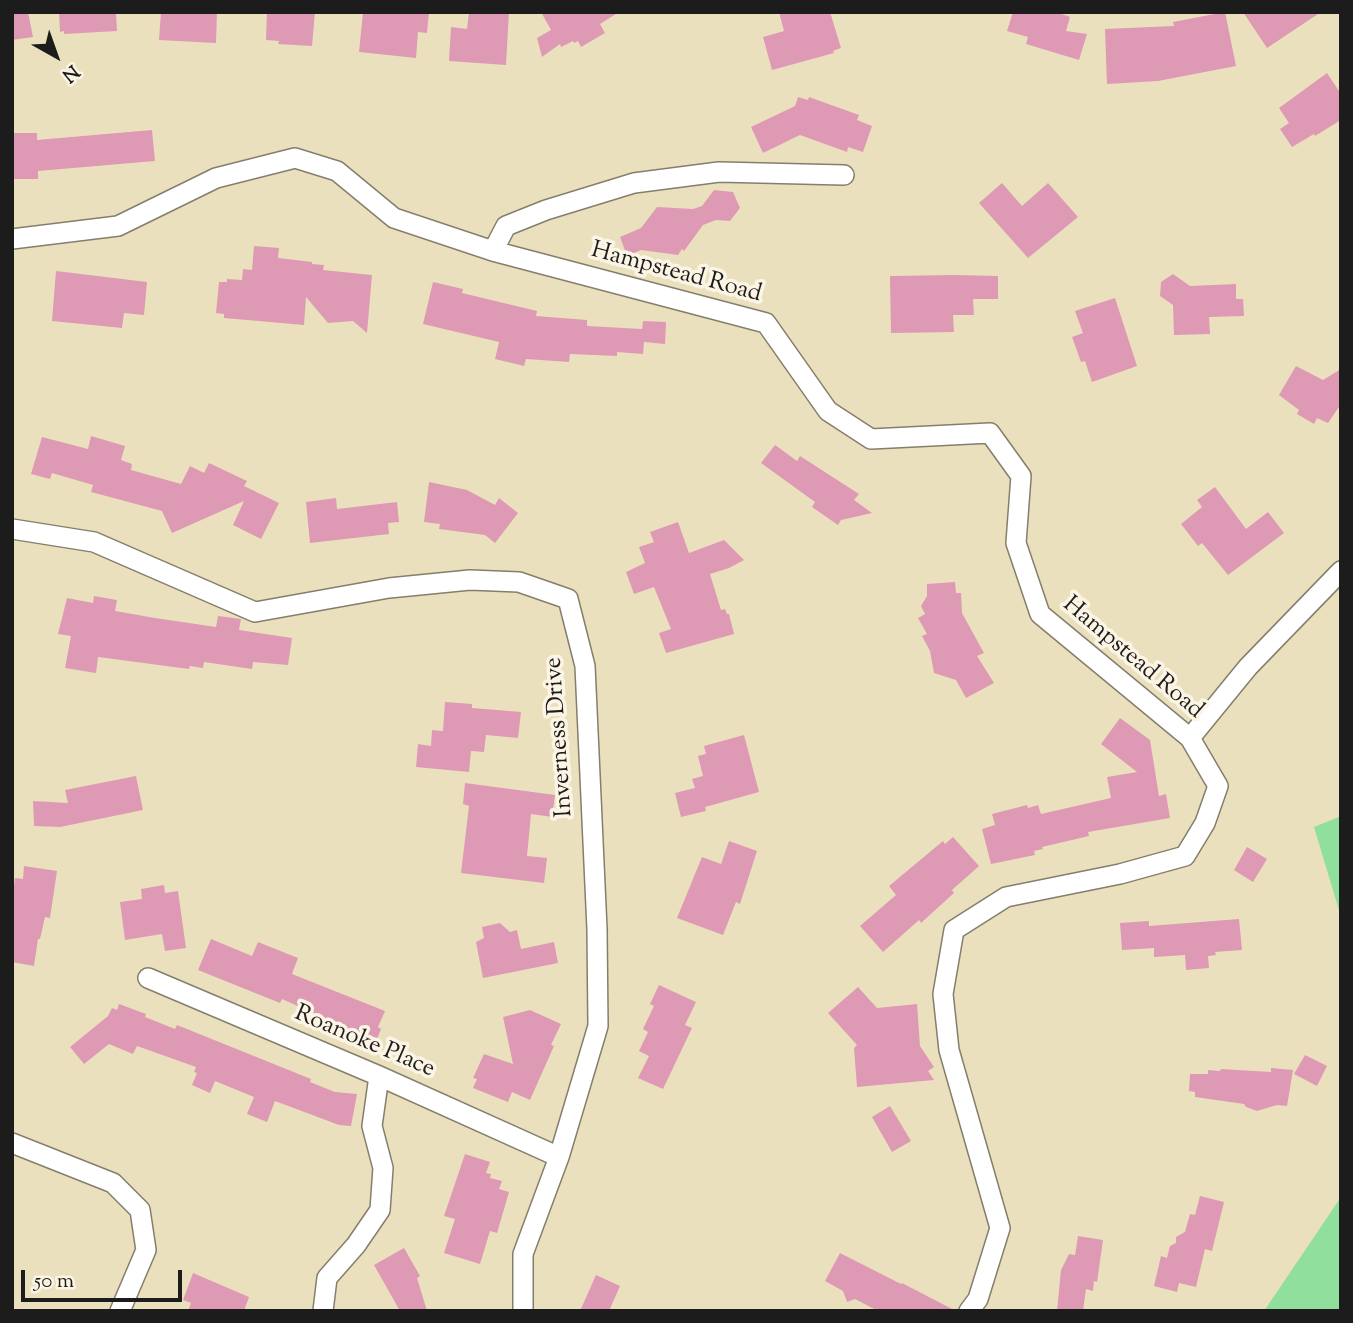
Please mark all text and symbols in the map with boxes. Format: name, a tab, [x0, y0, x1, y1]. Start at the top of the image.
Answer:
north arrow	[21, 21, 91, 91]
text: N	[55, 57, 84, 88]
street label: Hampstead Road	[588, 237, 764, 311]
street label: Hampstead Road	[1056, 592, 1208, 726]
street label: Inverness Drive	[541, 656, 581, 818]
street label: Roanoke Place	[290, 1001, 438, 1085]
scale bar	[24, 1256, 186, 1300]
text: 50 m	[34, 1267, 74, 1297]

